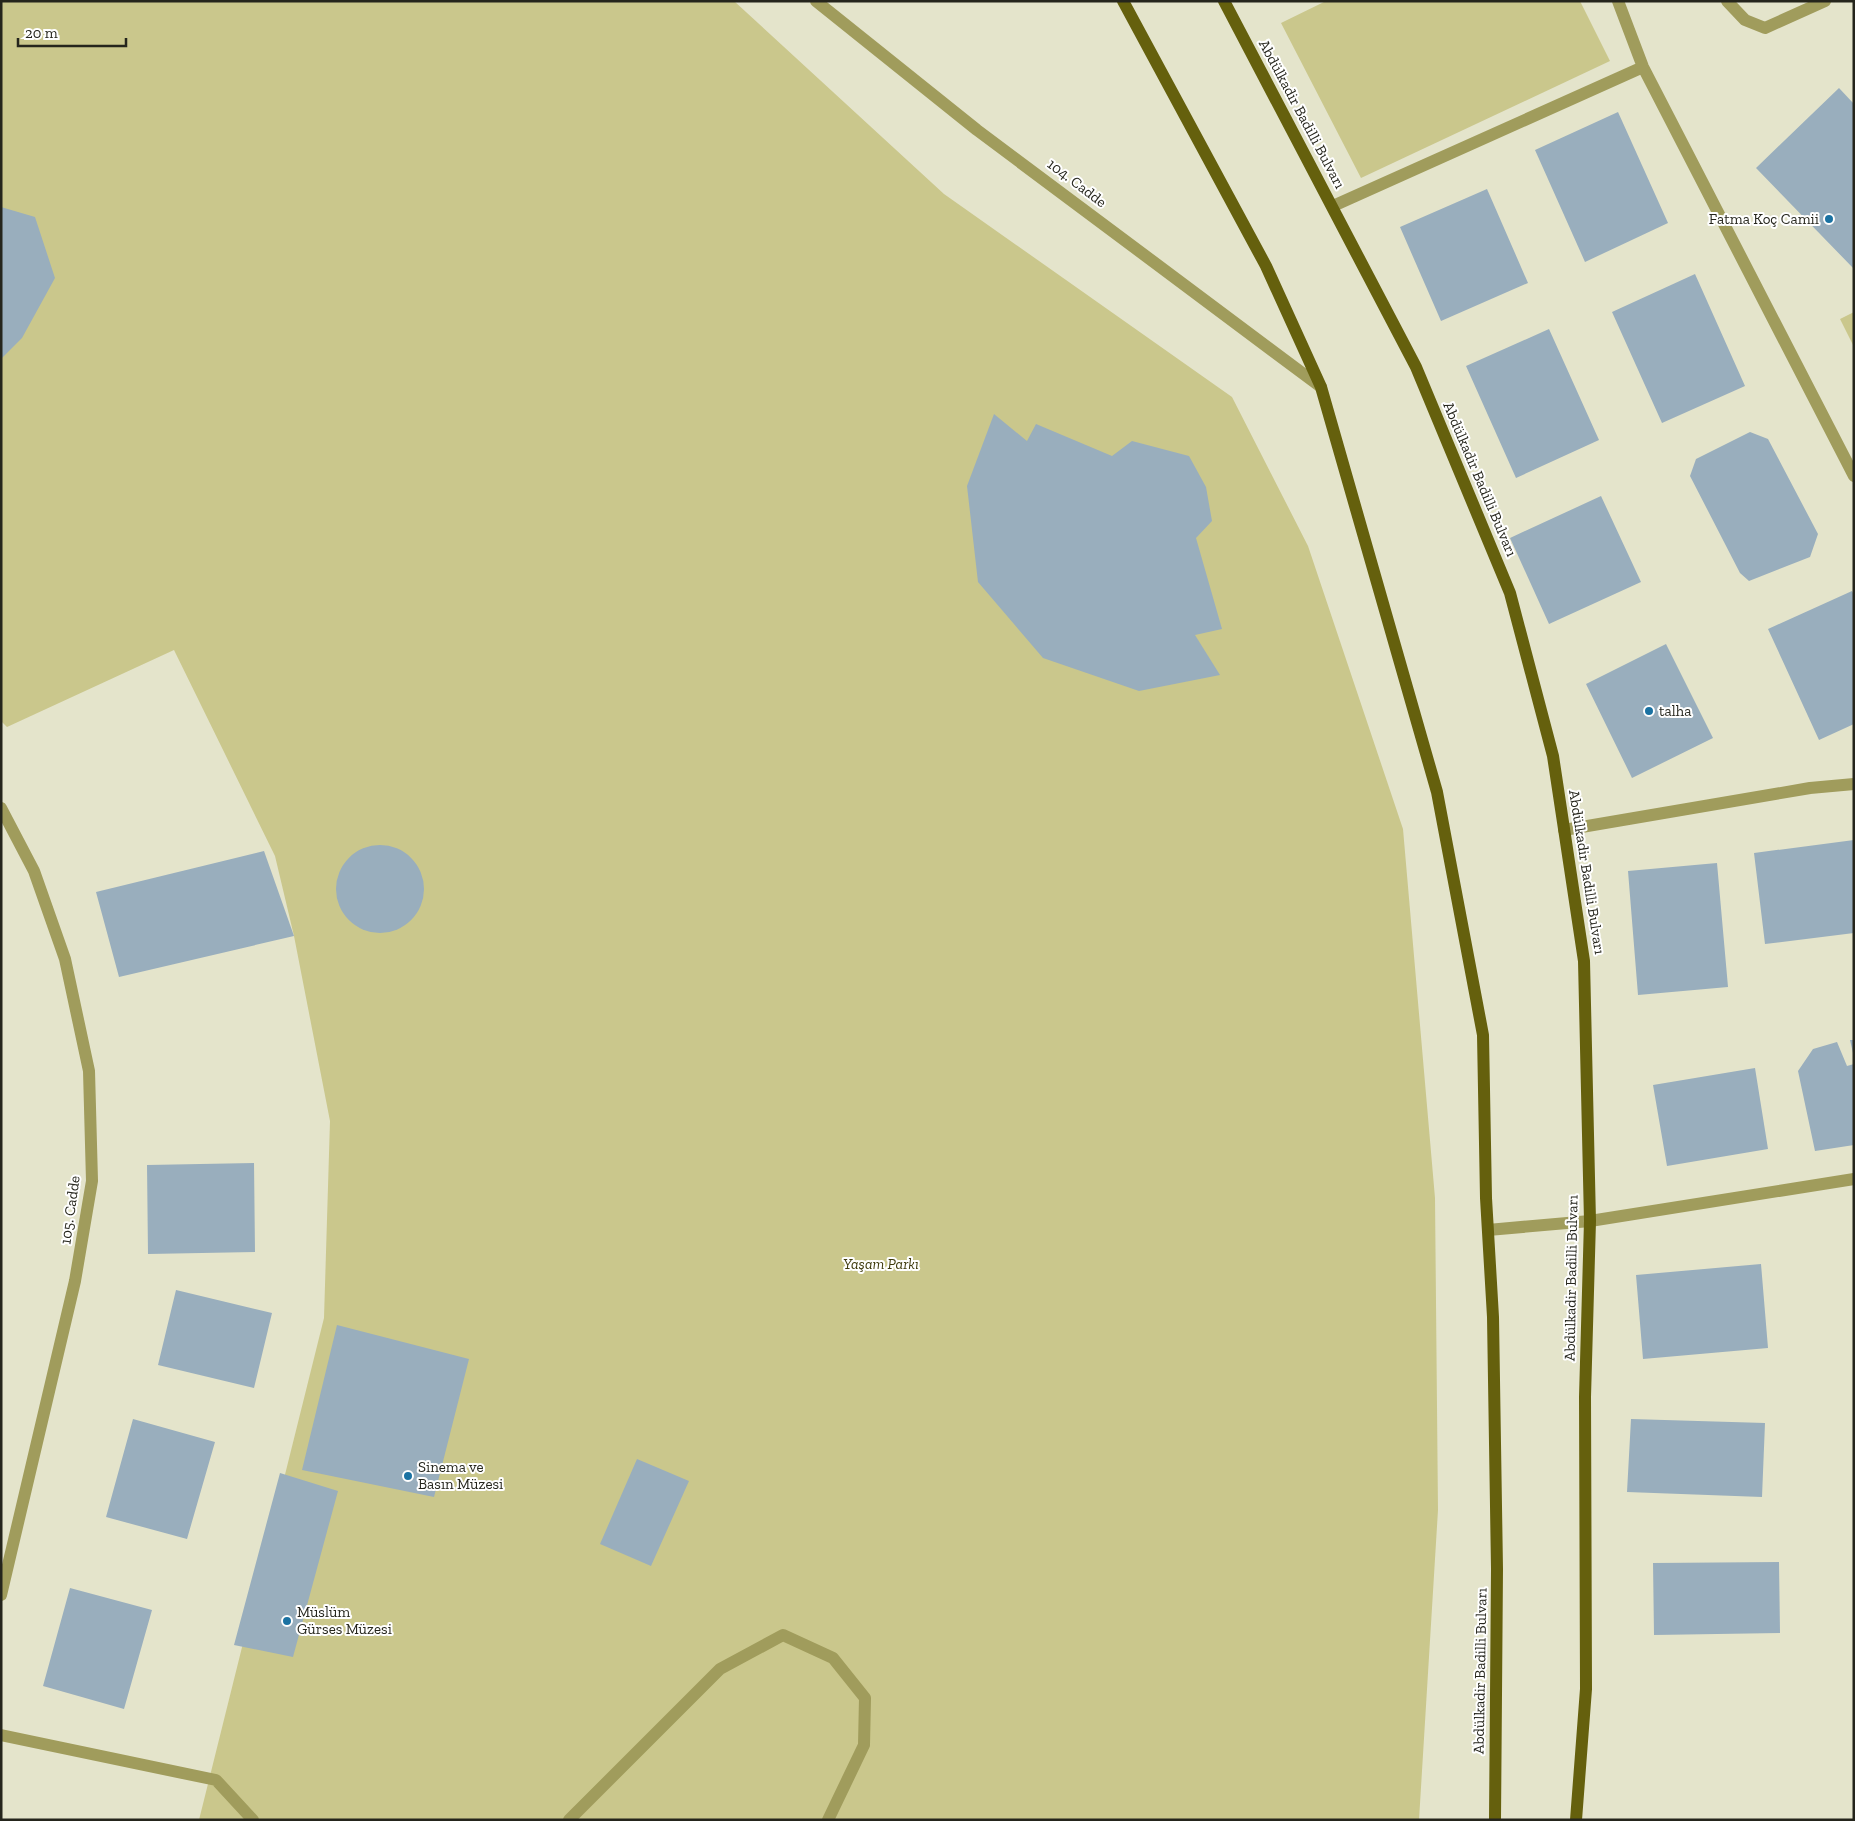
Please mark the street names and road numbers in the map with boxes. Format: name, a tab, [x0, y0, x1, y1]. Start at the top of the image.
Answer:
street label: Abdülkadir Badilli Bulvarı	[1255, 36, 1349, 192]
street label: 104. Cadde	[1044, 155, 1110, 211]
street label: Abdülkadir Badilli Bulvarı	[1439, 399, 1521, 559]
street label: Abdülkadir Badilli Bulvarı	[1565, 788, 1609, 956]
street label: 105. Cadde	[56, 1175, 84, 1245]
street label: Abdülkadir Badilli Bulvarı	[1561, 1195, 1581, 1361]
street label: Abdülkadir Badilli Bulvarı	[1470, 1588, 1490, 1754]

